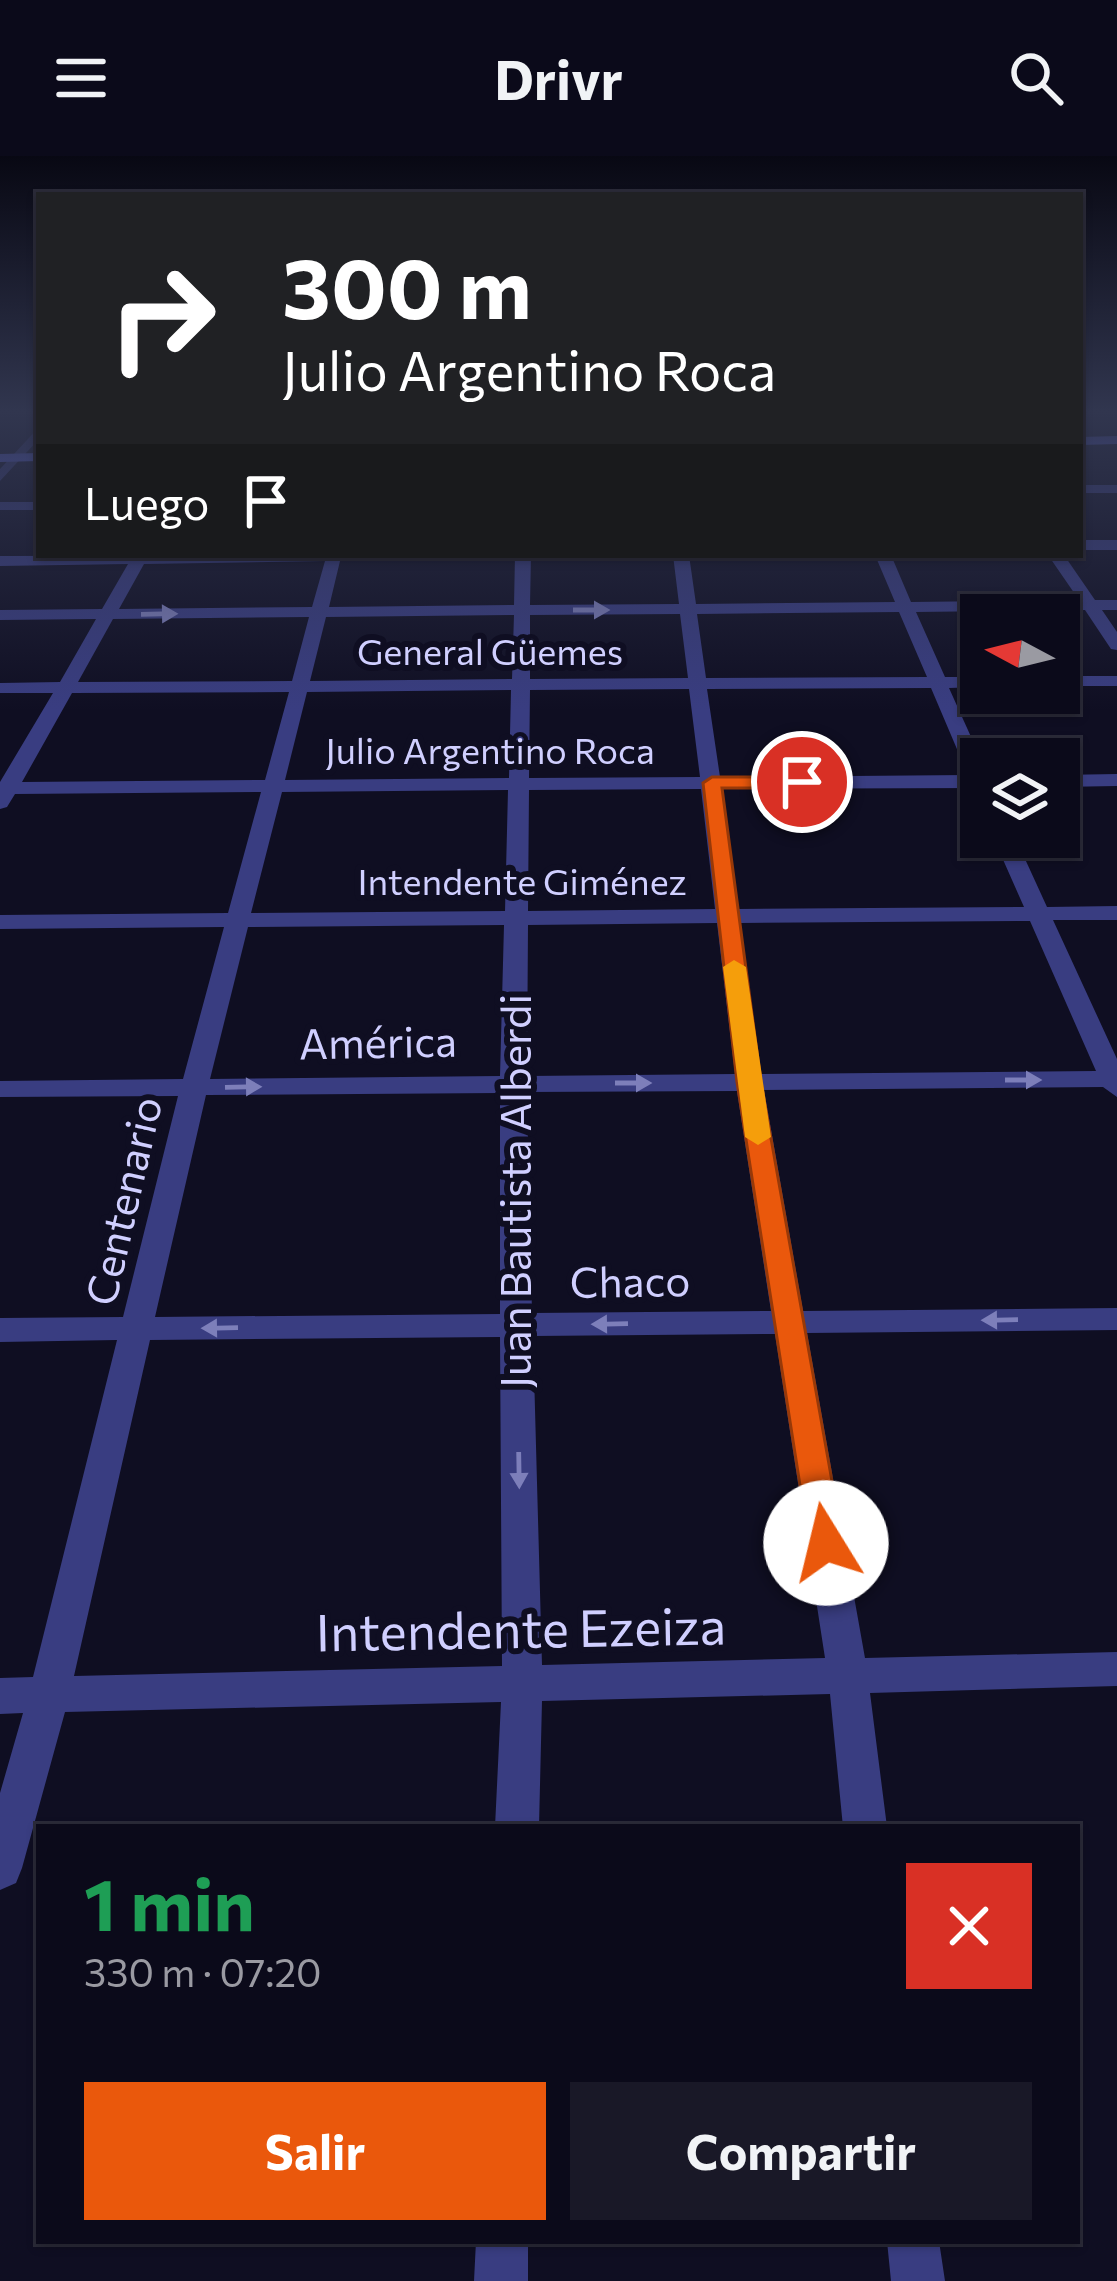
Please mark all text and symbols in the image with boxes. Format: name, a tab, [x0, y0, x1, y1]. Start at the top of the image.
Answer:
icon: menu	[48, 45, 114, 111]
text: Drivr	[494, 45, 623, 111]
icon: search	[1003, 45, 1069, 111]
text: 300 m	[282, 234, 532, 336]
icon: right	[84, 240, 240, 396]
text: Julio Argentino Roca	[282, 336, 776, 402]
icon: arrive	[233, 468, 299, 534]
text: Luego	[84, 474, 209, 529]
north arrow	[960, 594, 1080, 714]
map controls	[960, 594, 1080, 858]
one-way arrow	[573, 600, 611, 620]
one-way arrow	[141, 604, 179, 623]
street label: General Güemes	[357, 628, 623, 672]
street label: Julio Argentino Roca	[325, 727, 655, 771]
pin	[751, 731, 853, 833]
button: layers	[960, 738, 1080, 858]
icon: arrive	[769, 749, 835, 815]
street label: Intendente Giménez	[357, 858, 687, 902]
street label: Juan Bautista Alberdi	[488, 994, 540, 1388]
street label: América	[298, 1014, 457, 1068]
one-way arrow	[1005, 1070, 1043, 1090]
one-way arrow	[615, 1073, 653, 1093]
one-way arrow	[225, 1077, 263, 1096]
street label: Centenario	[73, 1091, 171, 1310]
street label: Chaco	[569, 1253, 691, 1307]
one-way arrow	[980, 1310, 1018, 1330]
one-way arrow	[590, 1314, 628, 1334]
one-way arrow	[200, 1318, 238, 1338]
one-way arrow	[509, 1452, 528, 1490]
position arrow	[763, 1480, 889, 1606]
street label: Intendente Ezeiza	[315, 1592, 727, 1663]
text: 1 min	[84, 1858, 255, 1946]
button: close	[906, 1863, 1032, 1989]
text: 330 m · 07:20	[84, 1947, 322, 1995]
button: Salir	[84, 2082, 546, 2220]
button: Compartir	[570, 2082, 1032, 2220]

